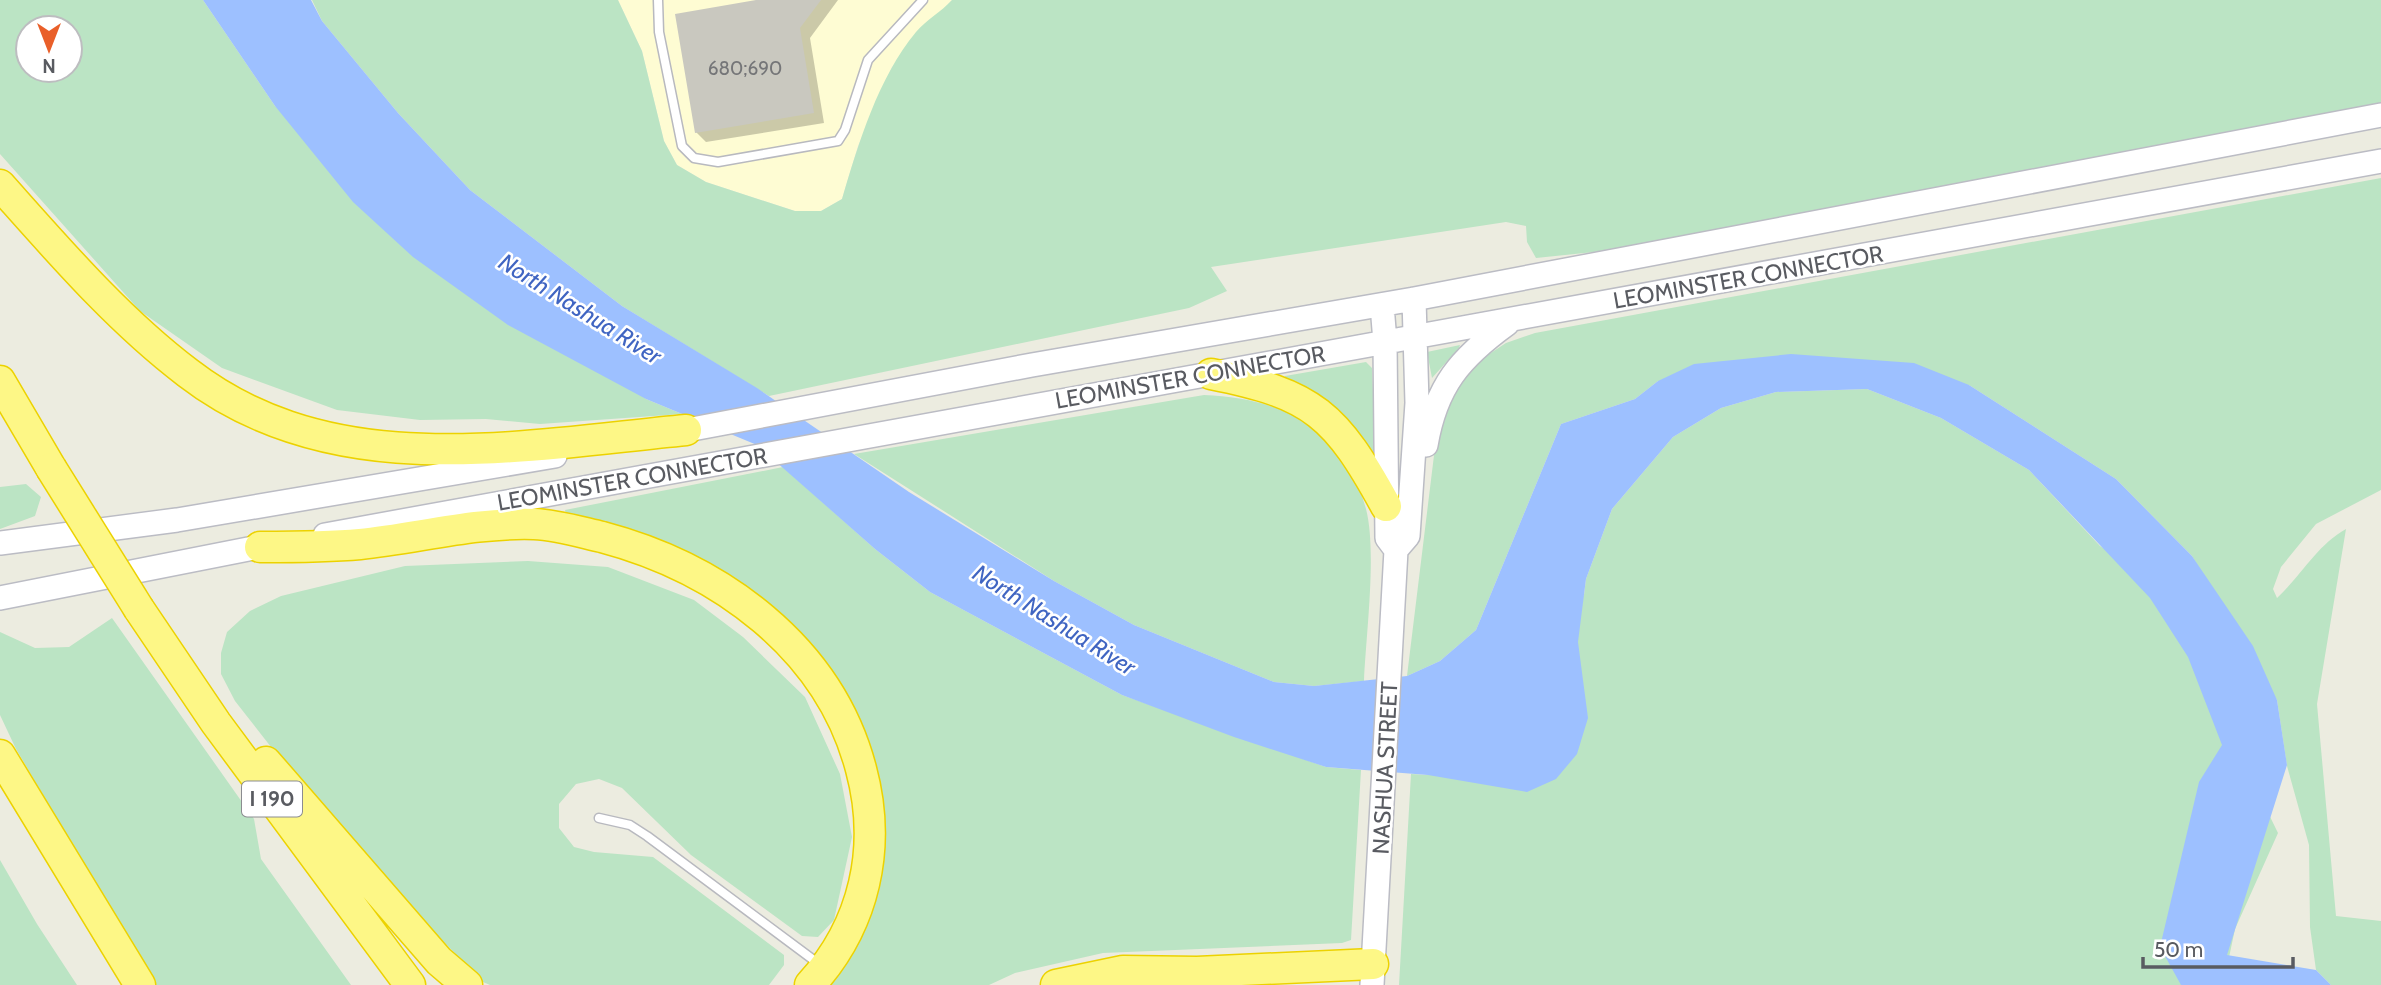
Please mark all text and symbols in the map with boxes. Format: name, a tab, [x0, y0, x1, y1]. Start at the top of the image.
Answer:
north arrow	[14, 14, 84, 84]
text: N	[42, 54, 56, 77]
house number: 680;690	[708, 57, 782, 80]
street label: LEOMINSTER CONNECTOR	[1611, 239, 1885, 315]
water label: North Nashua River	[494, 247, 668, 371]
street label: LEOMINSTER CONNECTOR	[1053, 339, 1327, 415]
street label: LEOMINSTER CONNECTOR	[495, 441, 769, 517]
water label: North Nashua River	[968, 558, 1142, 682]
street label: NASHUA STREET	[1366, 681, 1404, 855]
road number: I 190	[242, 782, 302, 816]
scale bar	[2143, 926, 2294, 970]
text: 50 m	[2154, 937, 2203, 962]

